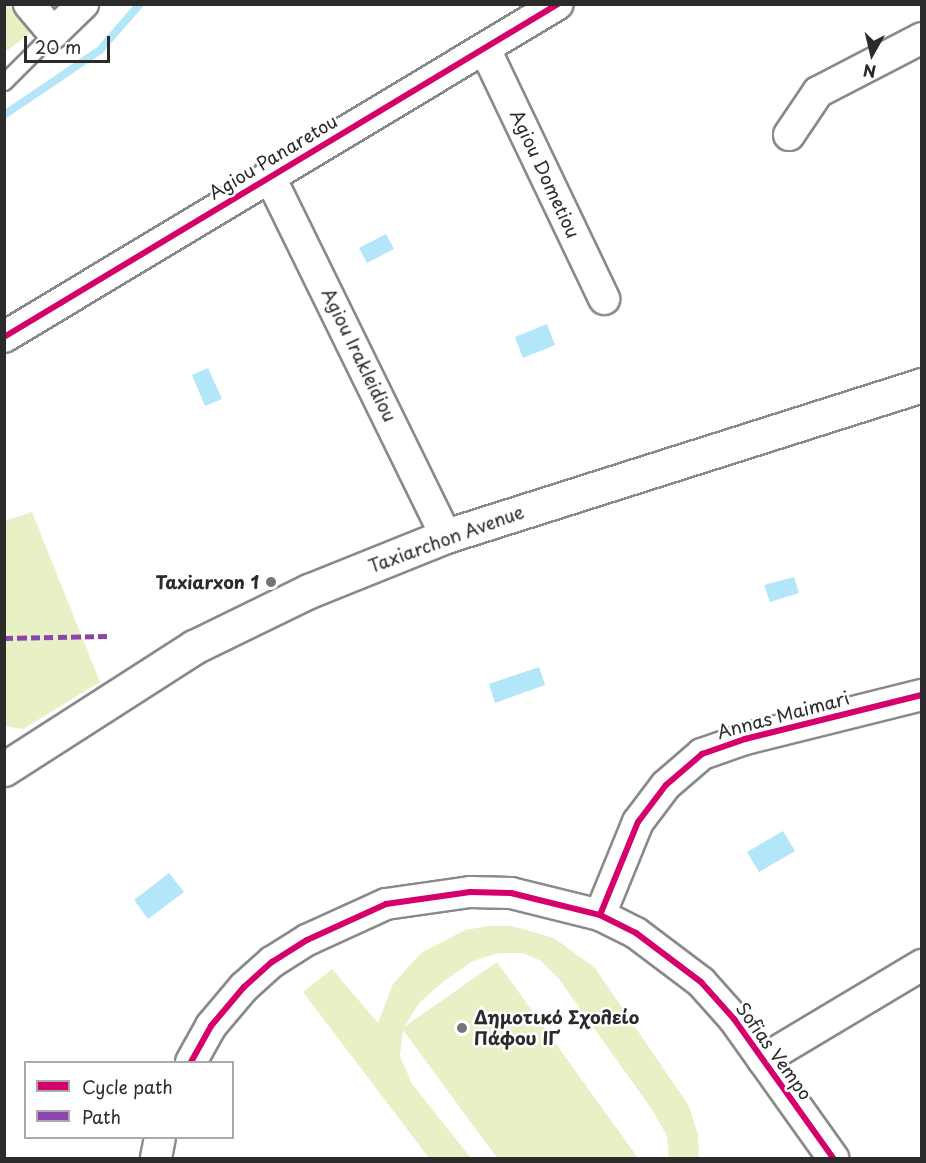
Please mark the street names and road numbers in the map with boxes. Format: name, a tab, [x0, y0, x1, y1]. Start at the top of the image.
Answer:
street label: Agiou Dometiou	[506, 107, 584, 241]
street label: Agiou Panaretou	[205, 110, 341, 204]
street label: Agiou Irakleidiou	[317, 285, 401, 425]
street label: Taxiarchon Avenue	[365, 501, 527, 577]
street label: Annas Maimari	[715, 687, 851, 743]
street label: Sofias Vempo	[731, 998, 817, 1104]

